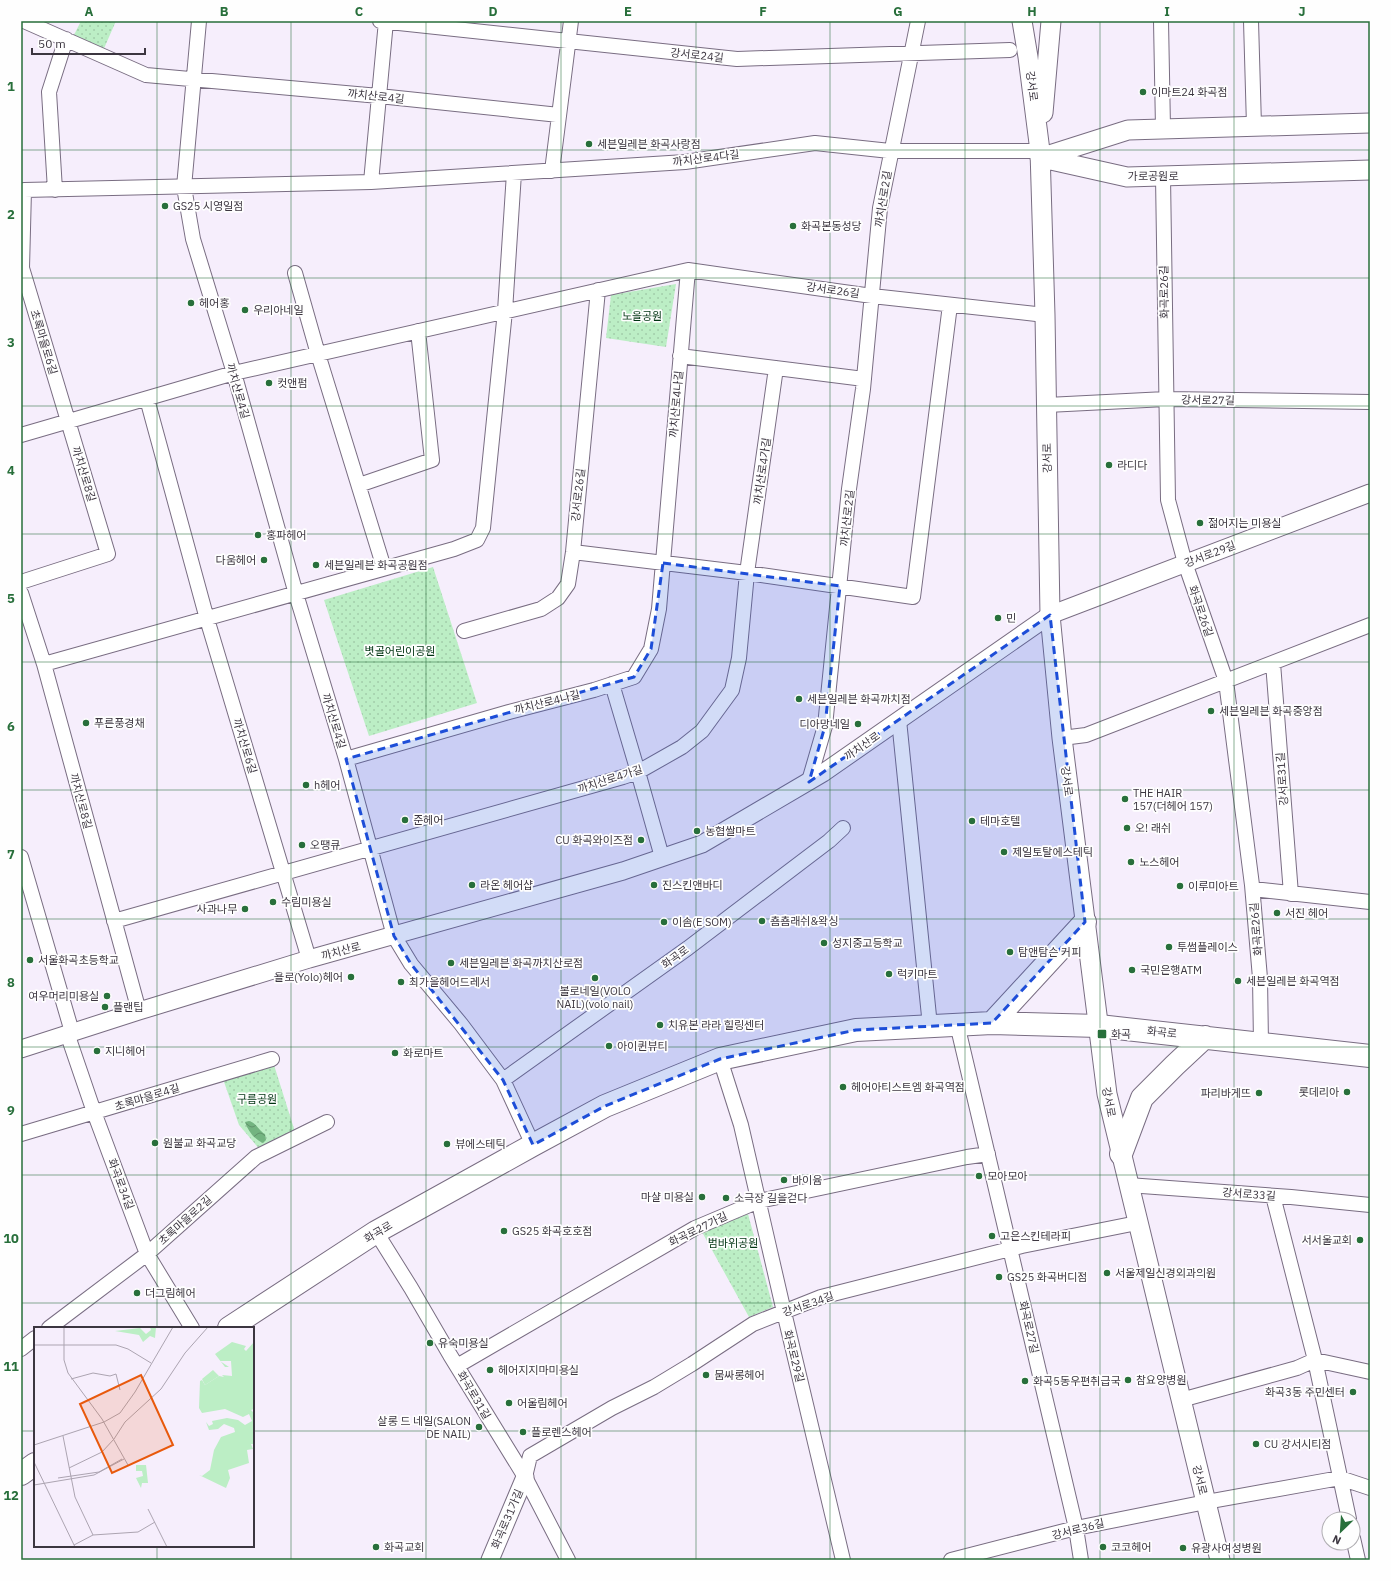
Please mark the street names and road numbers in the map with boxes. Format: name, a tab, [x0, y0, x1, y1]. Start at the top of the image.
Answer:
street label: 강서로24길	[670, 45, 724, 65]
street label: 강서로	[1023, 70, 1041, 102]
street label: 까치산로4길	[347, 86, 405, 106]
street label: 까치산로4다길	[672, 147, 740, 169]
street label: 가로공원로	[1128, 169, 1178, 183]
street label: 까치산로2길	[872, 170, 894, 228]
street label: 화곡로26길	[1157, 265, 1171, 319]
street label: 강서로26길	[805, 279, 861, 301]
street label: 초록마을로6길	[27, 308, 61, 376]
street label: 까치산로4길	[223, 362, 253, 420]
street label: 까치산로4나길	[666, 370, 686, 438]
street label: 강서로27길	[1181, 393, 1235, 407]
street label: 까치산로4가길	[750, 437, 774, 505]
street label: 강서로	[1040, 443, 1054, 473]
street label: 까치산로8길	[69, 445, 99, 503]
street label: 강서로26길	[568, 468, 588, 522]
street label: 까치산로2길	[837, 489, 857, 547]
street label: 강서로29길	[1182, 538, 1238, 570]
street label: 화곡로26길	[1186, 583, 1216, 639]
street label: 까치산로4나길	[513, 687, 581, 717]
street label: 까치산로4길	[319, 692, 349, 750]
street label: 까치산로6길	[230, 717, 260, 775]
street label: 까치산로	[841, 729, 883, 763]
street label: 강서로31길	[1273, 752, 1291, 806]
street label: 까치산로4가길	[576, 762, 644, 796]
street label: 강서로	[1058, 765, 1076, 797]
street label: 까치산로8길	[67, 772, 95, 830]
street label: 화곡로26길	[1247, 902, 1265, 956]
street label: 까치산로	[320, 939, 362, 963]
street label: 화곡로	[659, 942, 691, 972]
street label: 화곡로	[1146, 1023, 1178, 1041]
street label: 초록마을로4길	[113, 1080, 181, 1114]
street label: 강서로	[1099, 1086, 1119, 1118]
street label: 화곡로34길	[105, 1156, 137, 1212]
street label: 강서로33길	[1222, 1185, 1276, 1203]
street label: 초록마을로2길	[155, 1192, 215, 1248]
street label: 화곡로27가길	[666, 1209, 730, 1249]
street label: 화곡로	[361, 1218, 395, 1246]
street label: 강서로34길	[780, 1289, 836, 1319]
street label: 화곡로27길	[1016, 1299, 1042, 1355]
street label: 화곡로29길	[781, 1328, 807, 1384]
street label: 화곡로31길	[454, 1368, 494, 1422]
street label: 강서로	[1190, 1464, 1210, 1496]
street label: 화곡로31가길	[488, 1487, 526, 1551]
street label: 강서로36길	[1050, 1516, 1106, 1542]

